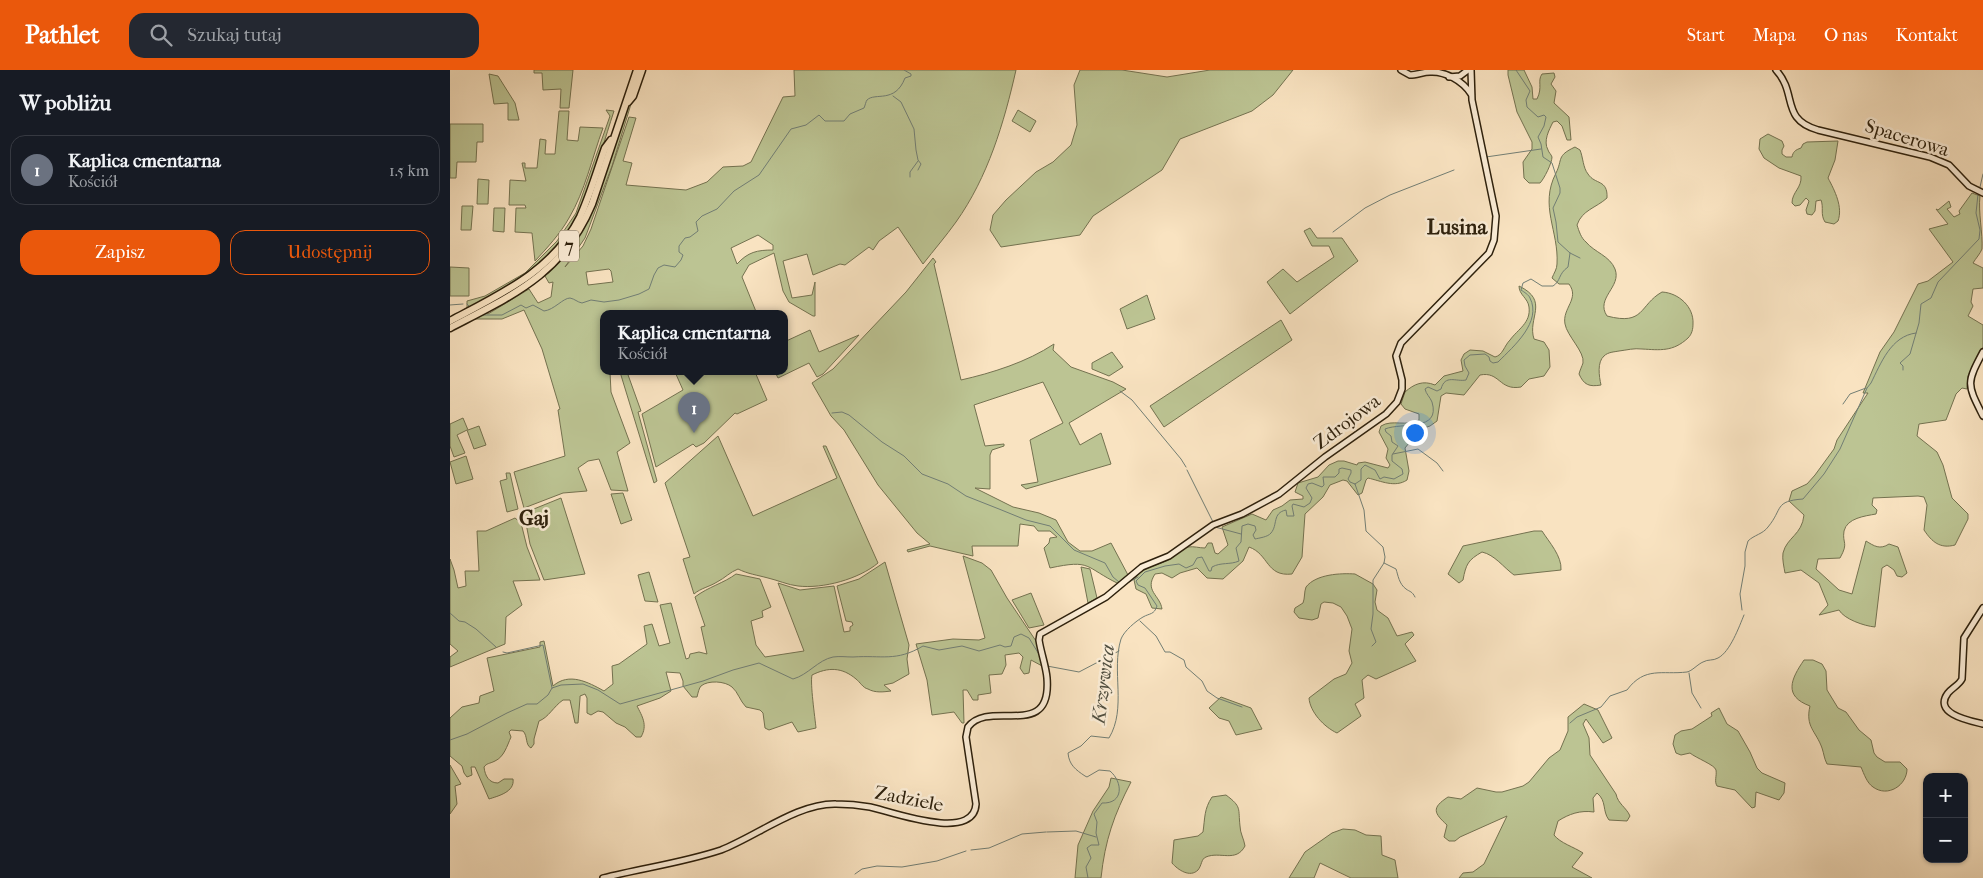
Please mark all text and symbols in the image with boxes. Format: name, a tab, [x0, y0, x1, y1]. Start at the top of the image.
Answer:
search box	[129, 13, 479, 58]
text: Pathlet	[25, 21, 99, 49]
icon: search	[147, 21, 175, 49]
text: Szukaj tutaj	[187, 24, 282, 46]
text: Start	[1687, 25, 1725, 46]
text: Mapa	[1753, 25, 1796, 46]
text: O nas	[1824, 25, 1867, 46]
text: Kontakt	[1895, 25, 1958, 46]
text: W pobliżu	[20, 91, 111, 115]
street label: Spacerowa	[1862, 115, 1952, 161]
text: Kaplica cmentarna	[68, 150, 221, 172]
text: 1	[34, 161, 40, 180]
text: 1.5 km	[389, 161, 429, 180]
text: Kościół	[68, 172, 117, 191]
district label: Lusina	[1427, 215, 1488, 239]
button: Zapisz	[20, 230, 220, 275]
button: Udostępnij	[230, 230, 430, 275]
road number: 7	[559, 230, 579, 262]
popup	[600, 310, 788, 375]
text: Kaplica cmentarna	[618, 322, 770, 344]
text: Kościół	[618, 344, 667, 363]
street label: Zdrojowa	[1309, 390, 1385, 454]
pin: 1	[678, 392, 710, 433]
your location	[1402, 420, 1428, 446]
district label: Gaj	[519, 506, 549, 530]
water label: Krzywica	[1086, 643, 1119, 727]
map controls	[1923, 773, 1968, 863]
button: +	[1923, 773, 1968, 818]
street label: Zadziele	[873, 782, 945, 816]
button: −	[1923, 818, 1968, 863]

